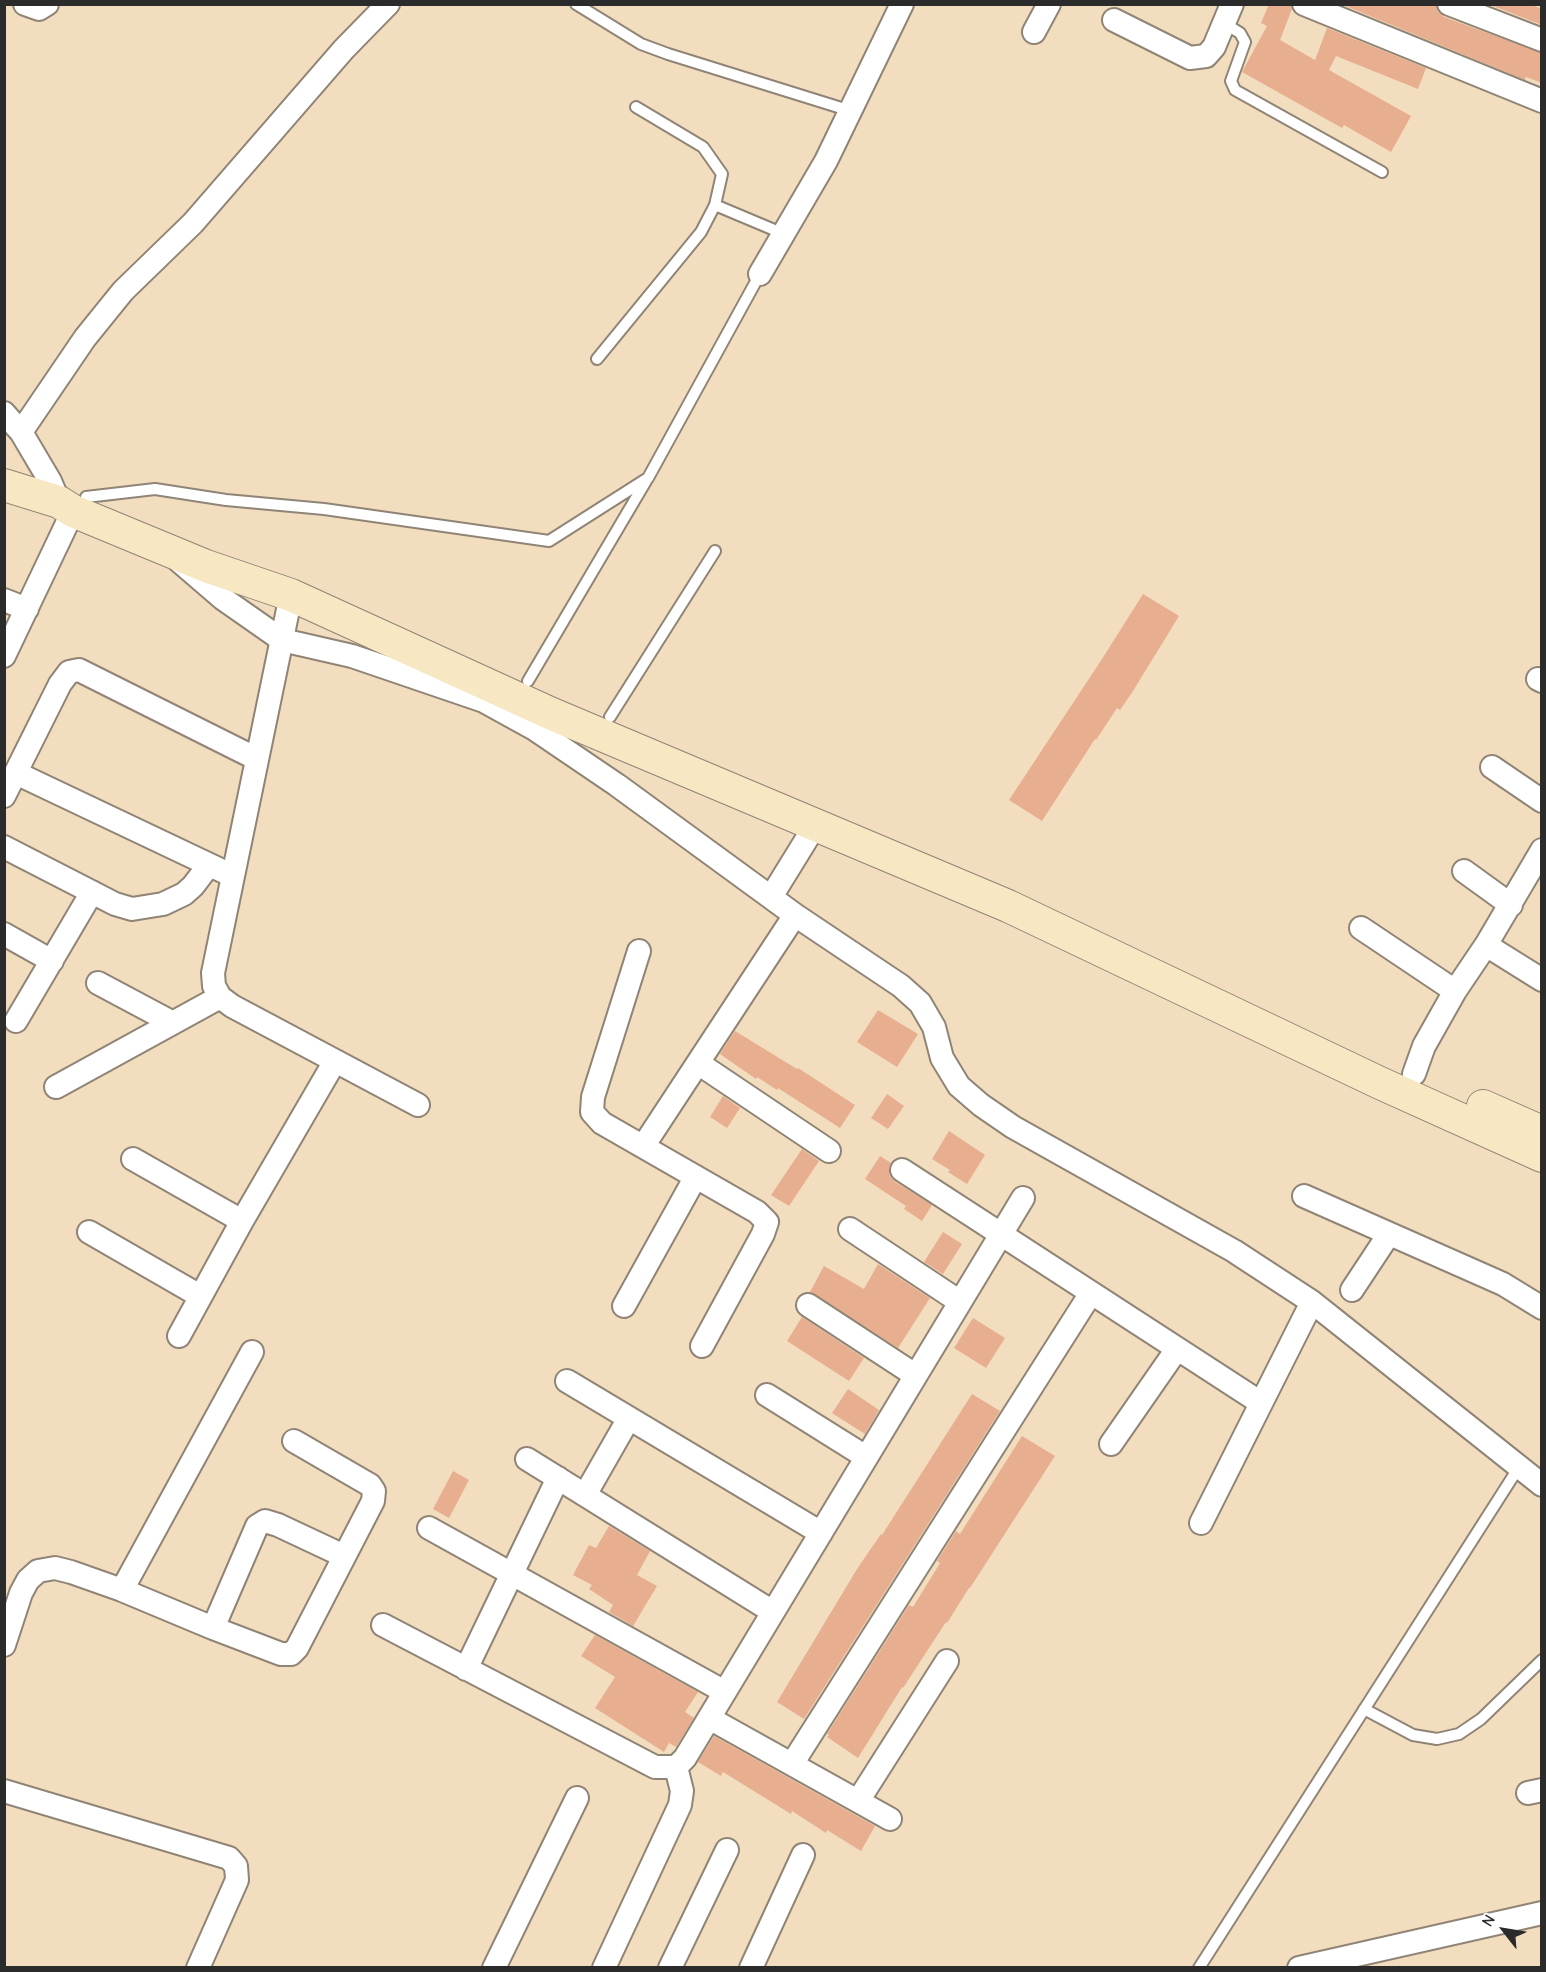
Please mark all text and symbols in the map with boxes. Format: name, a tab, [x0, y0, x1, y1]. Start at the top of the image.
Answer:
north arrow	[1474, 1900, 1534, 1960]
text: N	[1478, 1912, 1499, 1930]

